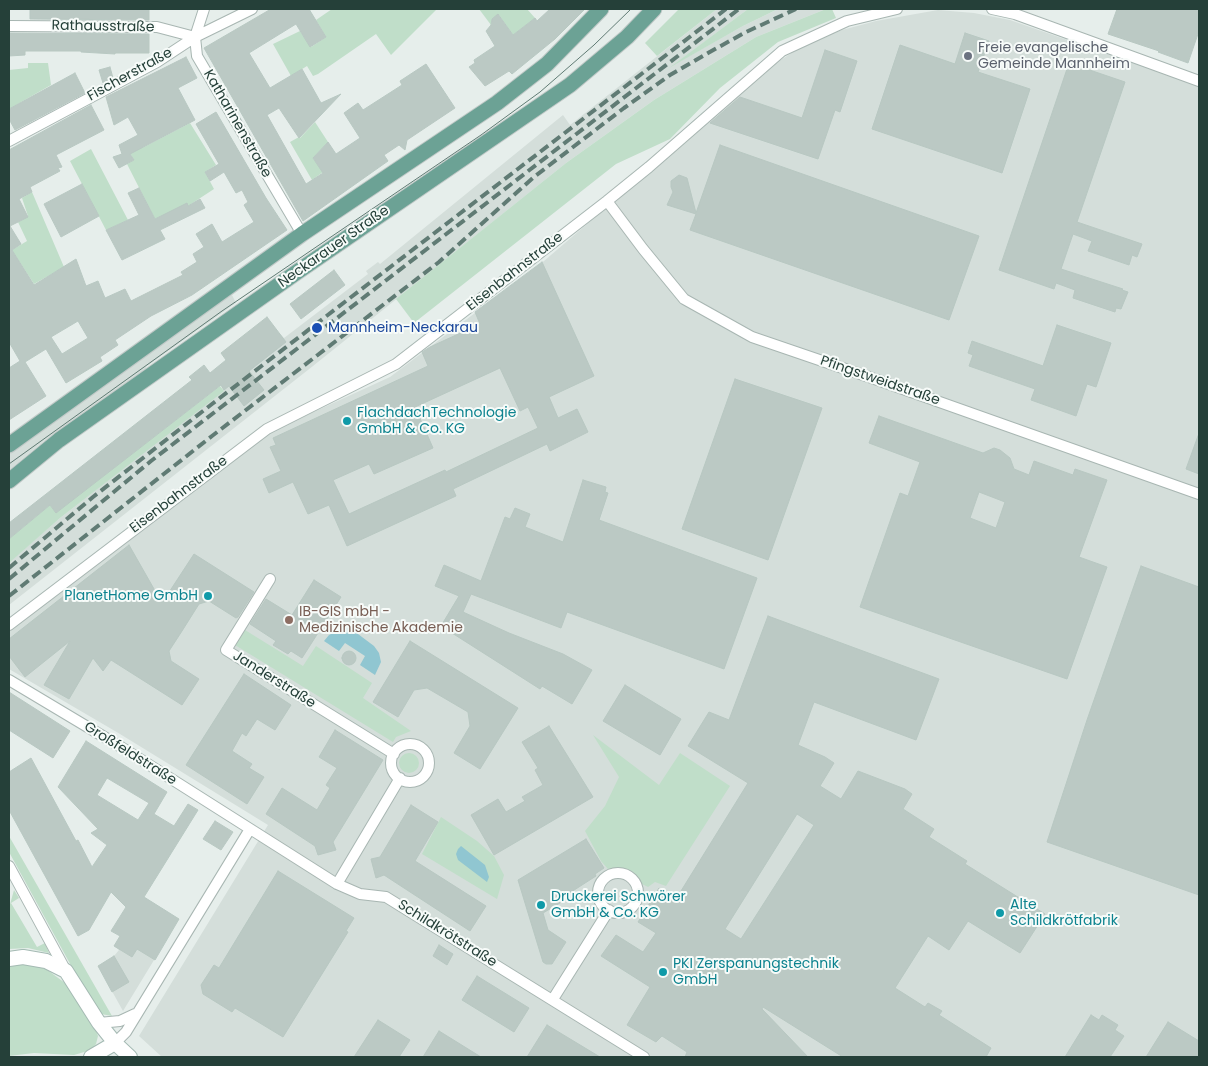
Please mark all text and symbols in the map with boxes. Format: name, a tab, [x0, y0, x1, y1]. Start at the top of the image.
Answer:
street label: Rathausstraße	[51, 18, 155, 36]
place label: Freie evangelische Gemeinde Mannheim	[978, 40, 1130, 72]
street label: Fischerstraße	[85, 45, 175, 105]
marker: Freie evangelische Gemeinde Mannheim	[962, 50, 974, 62]
street label: Katharinenstraße	[199, 67, 275, 181]
street label: Neckarauer Straße	[275, 202, 393, 292]
street label: Eisenbahnstraße	[463, 229, 567, 315]
place label: Mannheim-Neckarau	[328, 320, 478, 336]
marker: Mannheim-Neckarau	[310, 321, 324, 335]
street label: Pfingstweidstraße	[818, 353, 942, 409]
place label: FlachdachTechnologie GmbH & Co. KG	[357, 405, 516, 438]
marker: FlachdachTechnologie GmbH & Co. KG	[341, 415, 353, 427]
street label: Eisenbahnstraße	[127, 453, 231, 537]
place label: PlanetHome GmbH	[64, 588, 198, 604]
marker: PlanetHome GmbH	[202, 590, 214, 602]
place label: IB-GIS mbH - Medizinische Akademie	[299, 604, 463, 636]
marker: IB-GIS mbH - Medizinische Akademie	[283, 614, 295, 626]
street label: Janderstraße	[229, 648, 319, 712]
street label: Großfeldstraße	[81, 719, 179, 789]
place label: Druckerei Schwörer GmbH & Co. KG	[551, 889, 686, 922]
street label: Schildkrötstraße	[394, 897, 500, 971]
place label: Alte Schildkrötfabrik	[1010, 897, 1118, 930]
marker: Druckerei Schwörer GmbH & Co. KG	[535, 899, 547, 911]
marker: Alte Schildkrötfabrik	[994, 907, 1006, 919]
place label: PKI Zerspanungstechnik GmbH	[673, 956, 839, 989]
marker: PKI Zerspanungstechnik GmbH	[657, 966, 669, 978]

